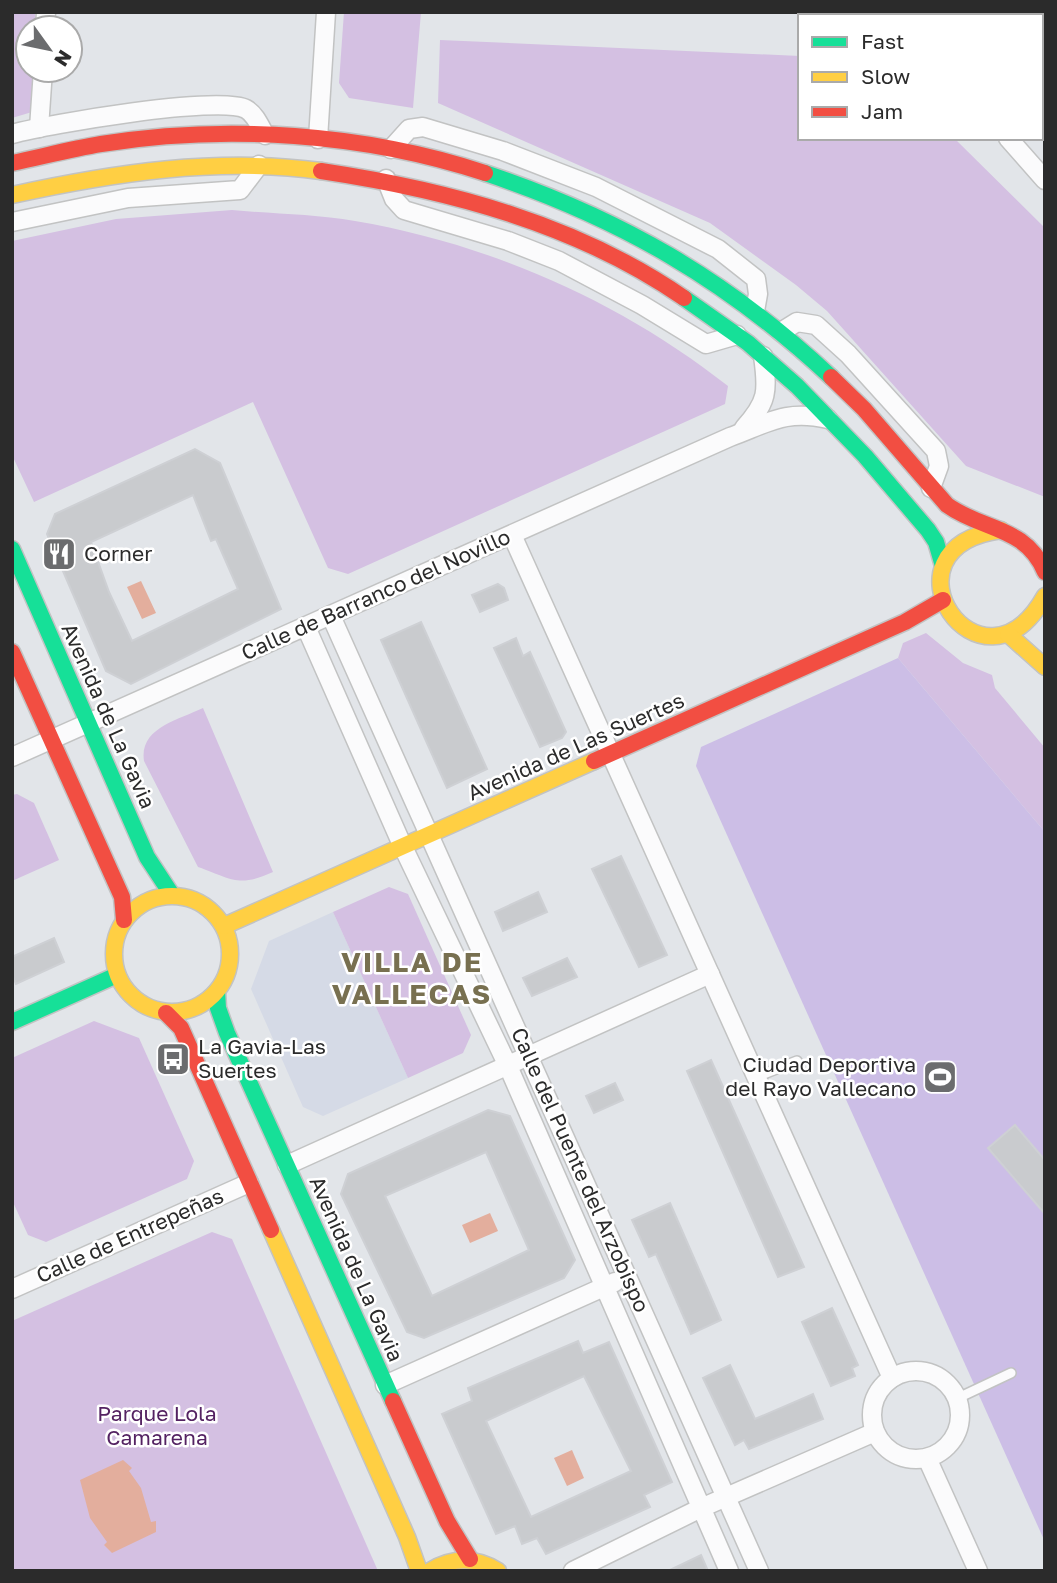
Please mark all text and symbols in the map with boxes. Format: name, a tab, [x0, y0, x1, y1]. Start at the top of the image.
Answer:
north arrow	[14, 14, 84, 84]
legend	[798, 14, 1043, 140]
text: Fast	[861, 28, 904, 54]
text: N	[50, 46, 77, 71]
text: Slow	[861, 63, 910, 89]
text: Jam	[861, 98, 903, 124]
street label: Calle de Barranco del Novillo	[237, 523, 514, 665]
restaurant icon: Corner	[40, 535, 78, 573]
place label: Corner	[84, 540, 152, 566]
street label: Avenida de La Gavia	[56, 619, 161, 812]
street label: Avenida de Las Suertes	[463, 687, 688, 806]
district label: VILLA DE VALLECAS	[332, 945, 492, 1010]
street label: Calle del Puente del Arzobispo	[506, 1023, 656, 1316]
place label: La Gavia-Las Suertes	[198, 1033, 326, 1083]
bus stop icon: La Gavia-Las Suertes	[154, 1040, 192, 1078]
place label: Ciudad Deportiva del Rayo Vallecano	[725, 1051, 916, 1101]
sports icon: Ciudad Deportiva del Rayo Vallecano	[921, 1058, 959, 1096]
street label: Avenida de La Gavia	[304, 1172, 409, 1365]
street label: Calle de Entrepeñas	[32, 1182, 227, 1288]
park label: Parque Lola Camarena	[97, 1400, 217, 1450]

